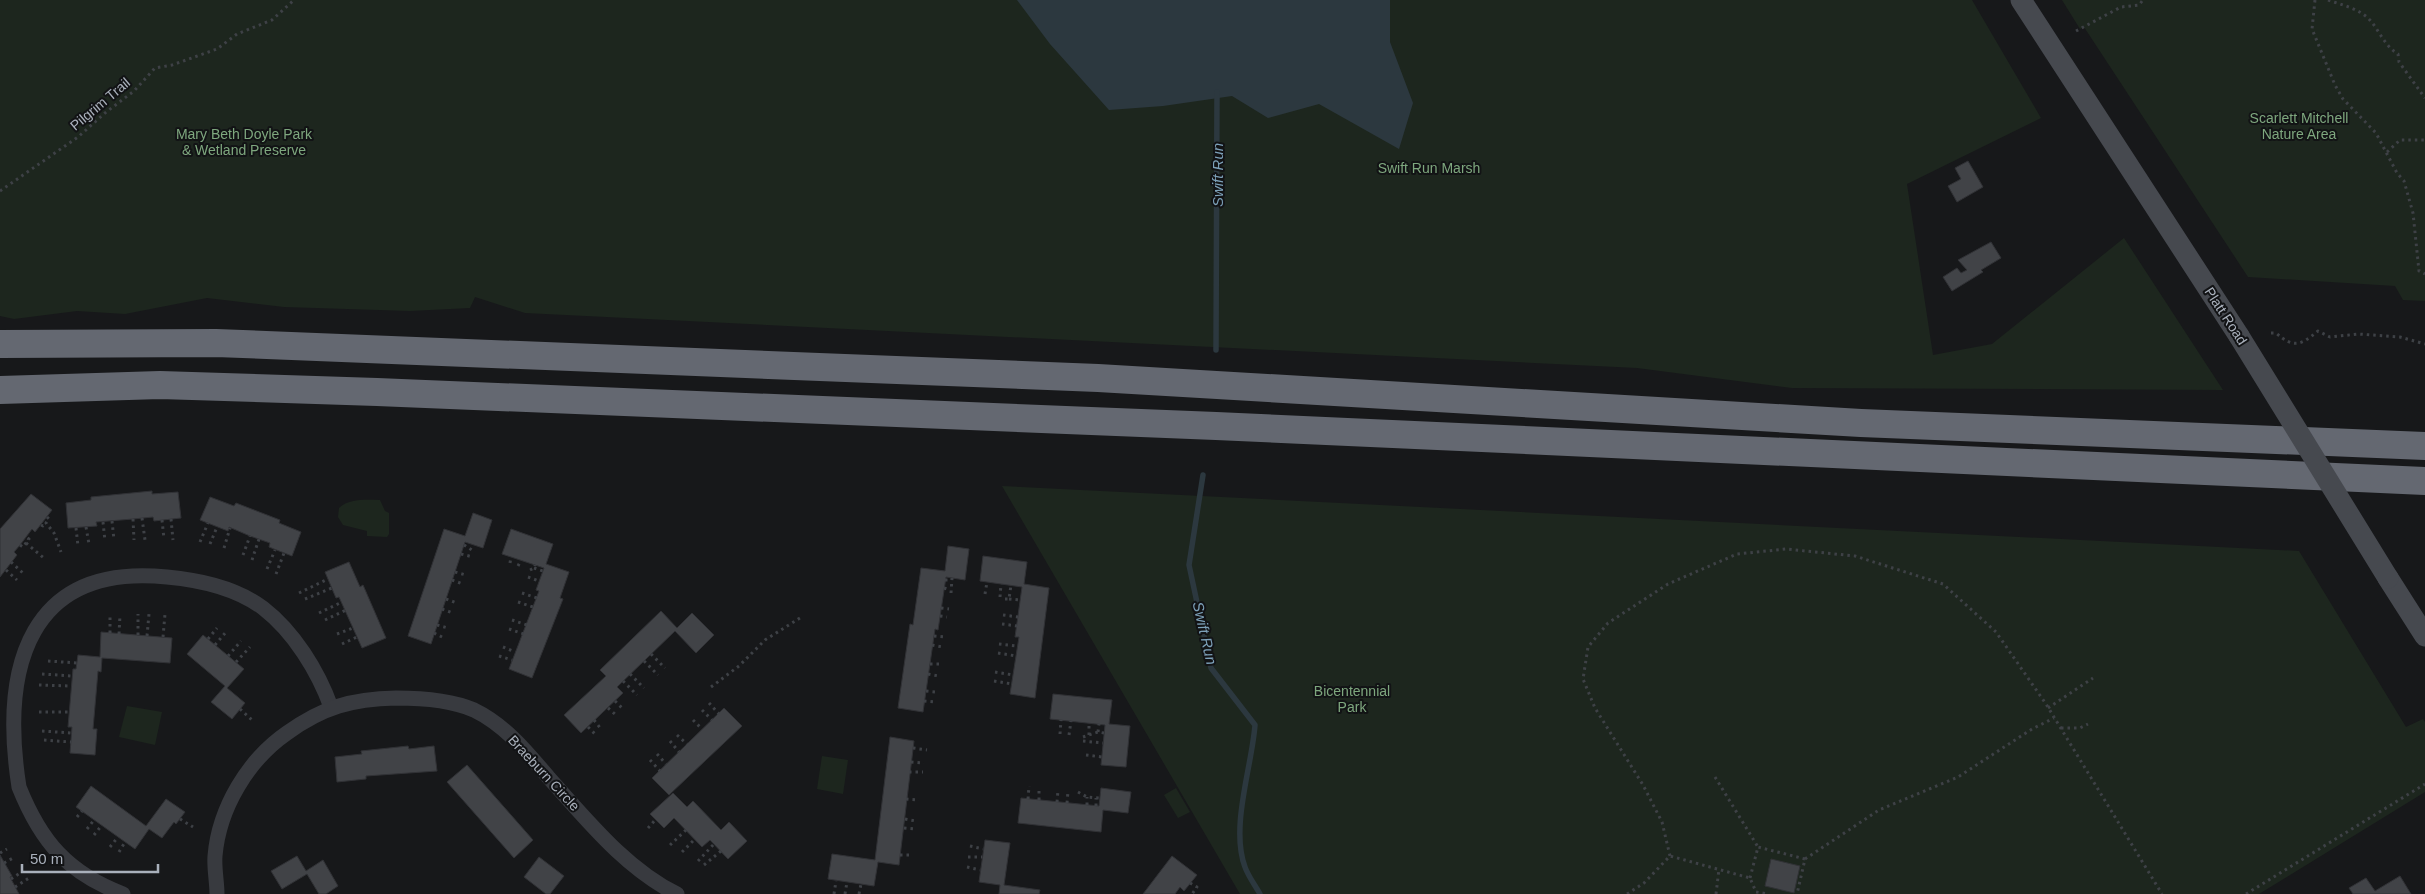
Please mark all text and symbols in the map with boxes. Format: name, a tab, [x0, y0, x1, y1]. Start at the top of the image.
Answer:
street label: Pilgrim Trail	[67, 74, 133, 134]
park label: Scarlett Mitchell Nature Area	[2250, 110, 2348, 142]
park label: Mary Beth Doyle Park & Wetland Preserve	[176, 126, 313, 158]
water label: Swift Run	[1209, 143, 1226, 207]
park label: Swift Run Marsh	[1378, 160, 1480, 176]
street label: Platt Road	[2201, 284, 2251, 348]
water label: Swift Run	[1189, 600, 1221, 666]
park label: Bicentennial Park	[1314, 683, 1390, 715]
street label: Braeburn Circle	[505, 732, 583, 814]
scale bar	[22, 842, 159, 874]
text: 50 m	[30, 850, 63, 867]

